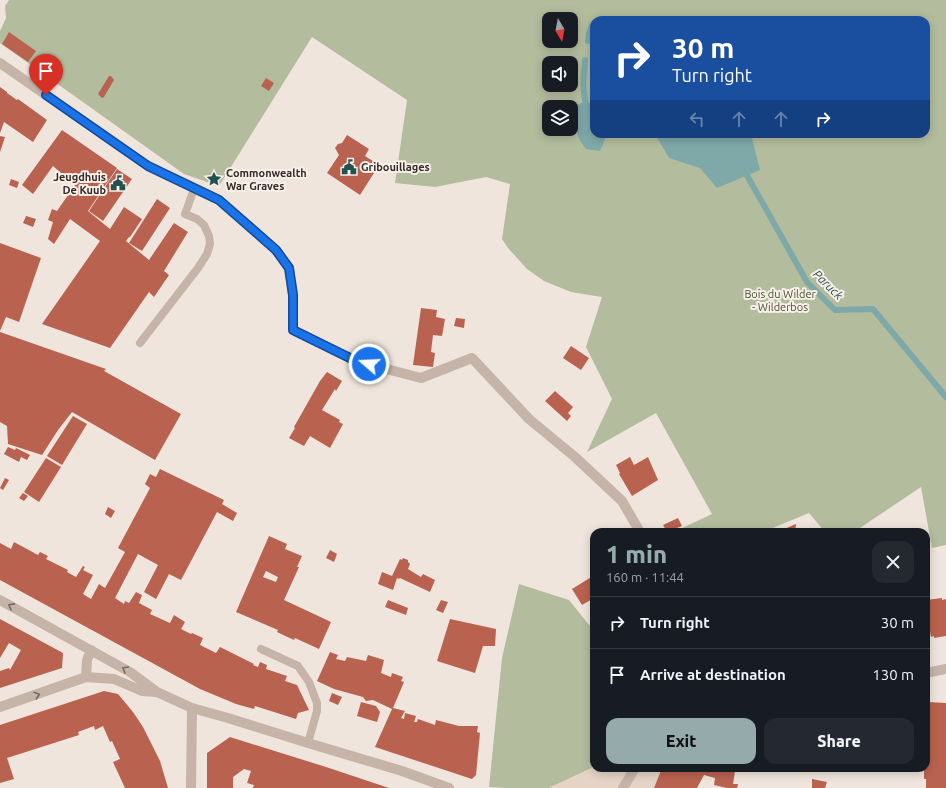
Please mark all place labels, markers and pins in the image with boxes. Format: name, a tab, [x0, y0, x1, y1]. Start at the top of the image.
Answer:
pin	[29, 54, 63, 95]
public building icon: Gribouillages	[340, 158, 358, 176]
place label: Gribouillages	[361, 161, 430, 173]
place label: Commonwealth War Graves	[226, 167, 307, 192]
place icon: Commonwealth War Graves	[205, 170, 223, 188]
place label: Jeugdhuis De Kuub	[53, 171, 106, 196]
public building icon: Jeugdhuis De Kuub	[109, 174, 127, 192]

